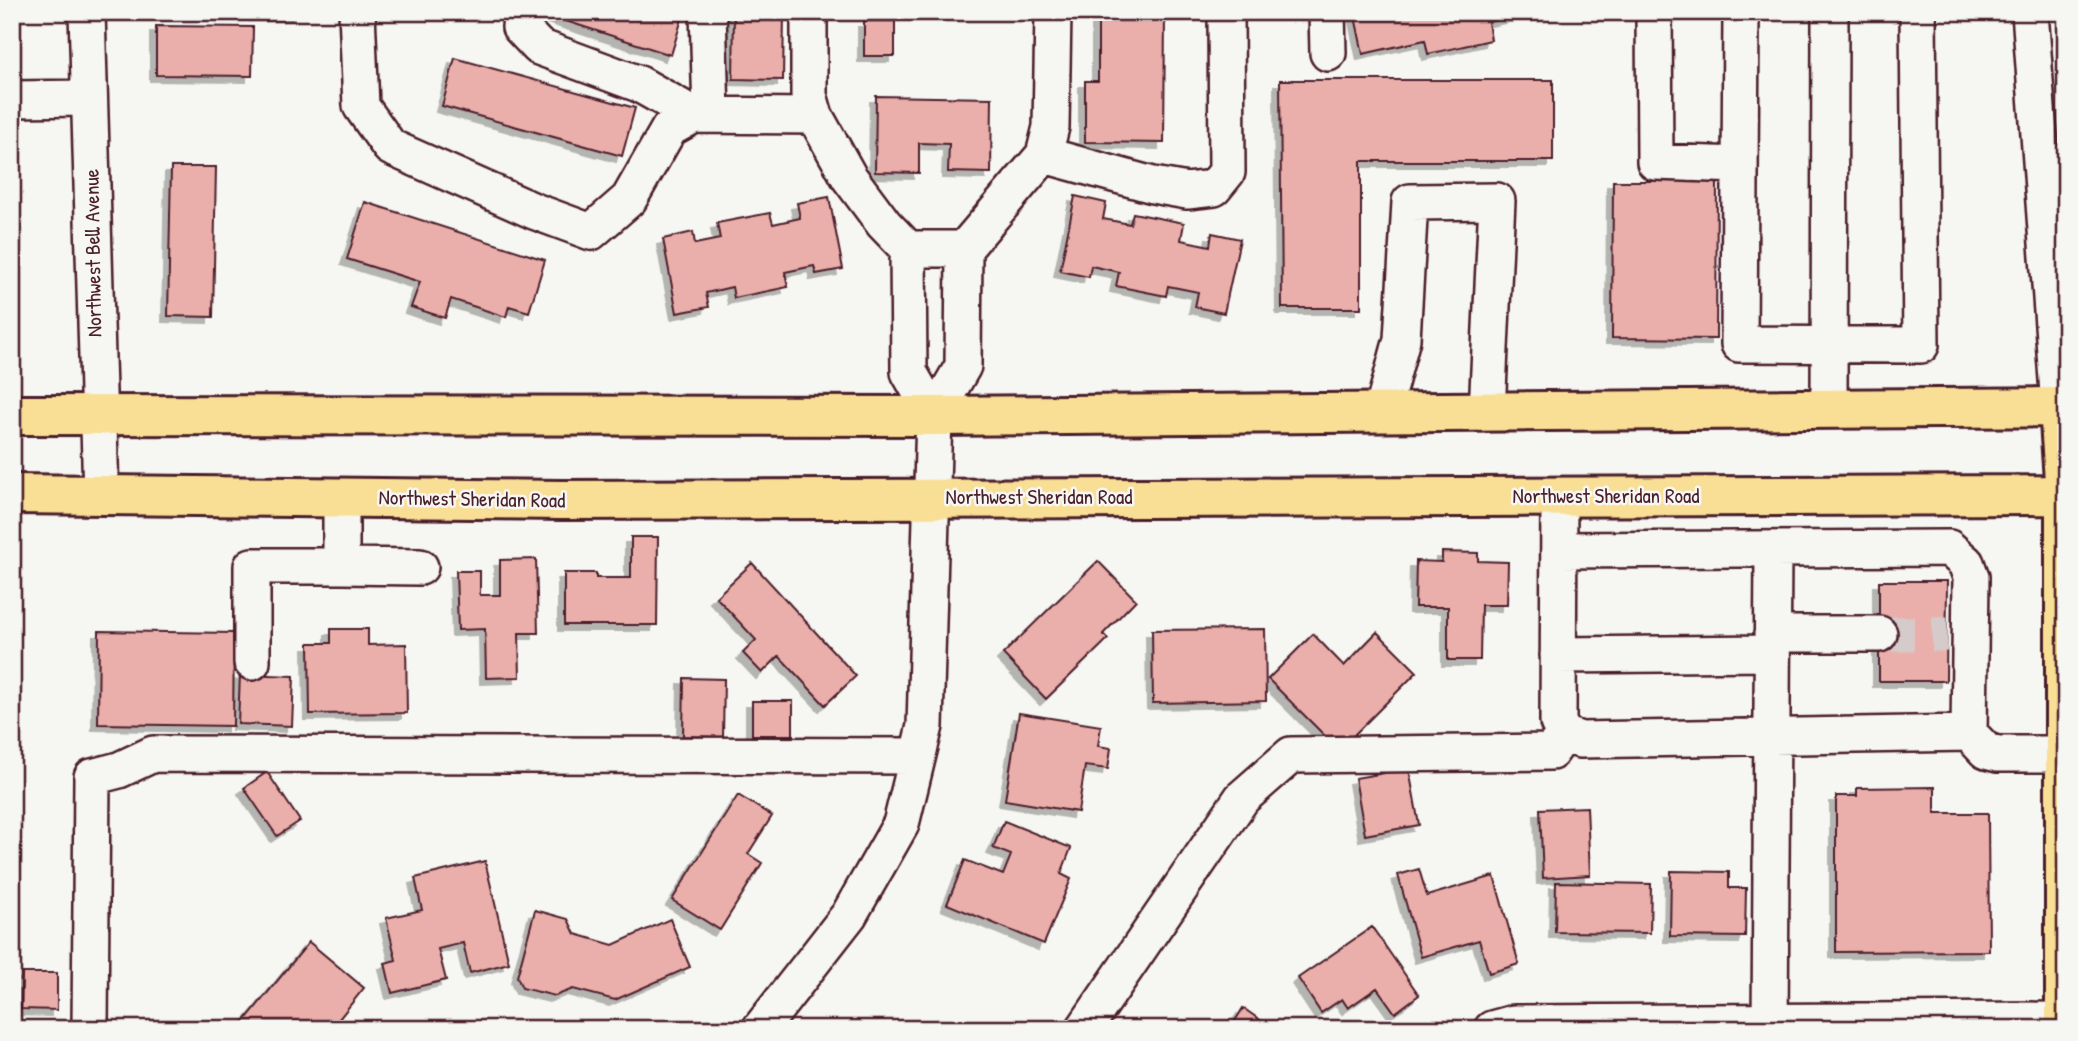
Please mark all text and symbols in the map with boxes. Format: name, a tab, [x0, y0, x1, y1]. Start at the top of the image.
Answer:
street label: Northwest Bell Avenue	[77, 169, 108, 337]
street label: Northwest Sheridan Road	[1513, 481, 1699, 510]
street label: Northwest Sheridan Road	[378, 482, 566, 515]
street label: Northwest Sheridan Road	[946, 482, 1132, 511]

